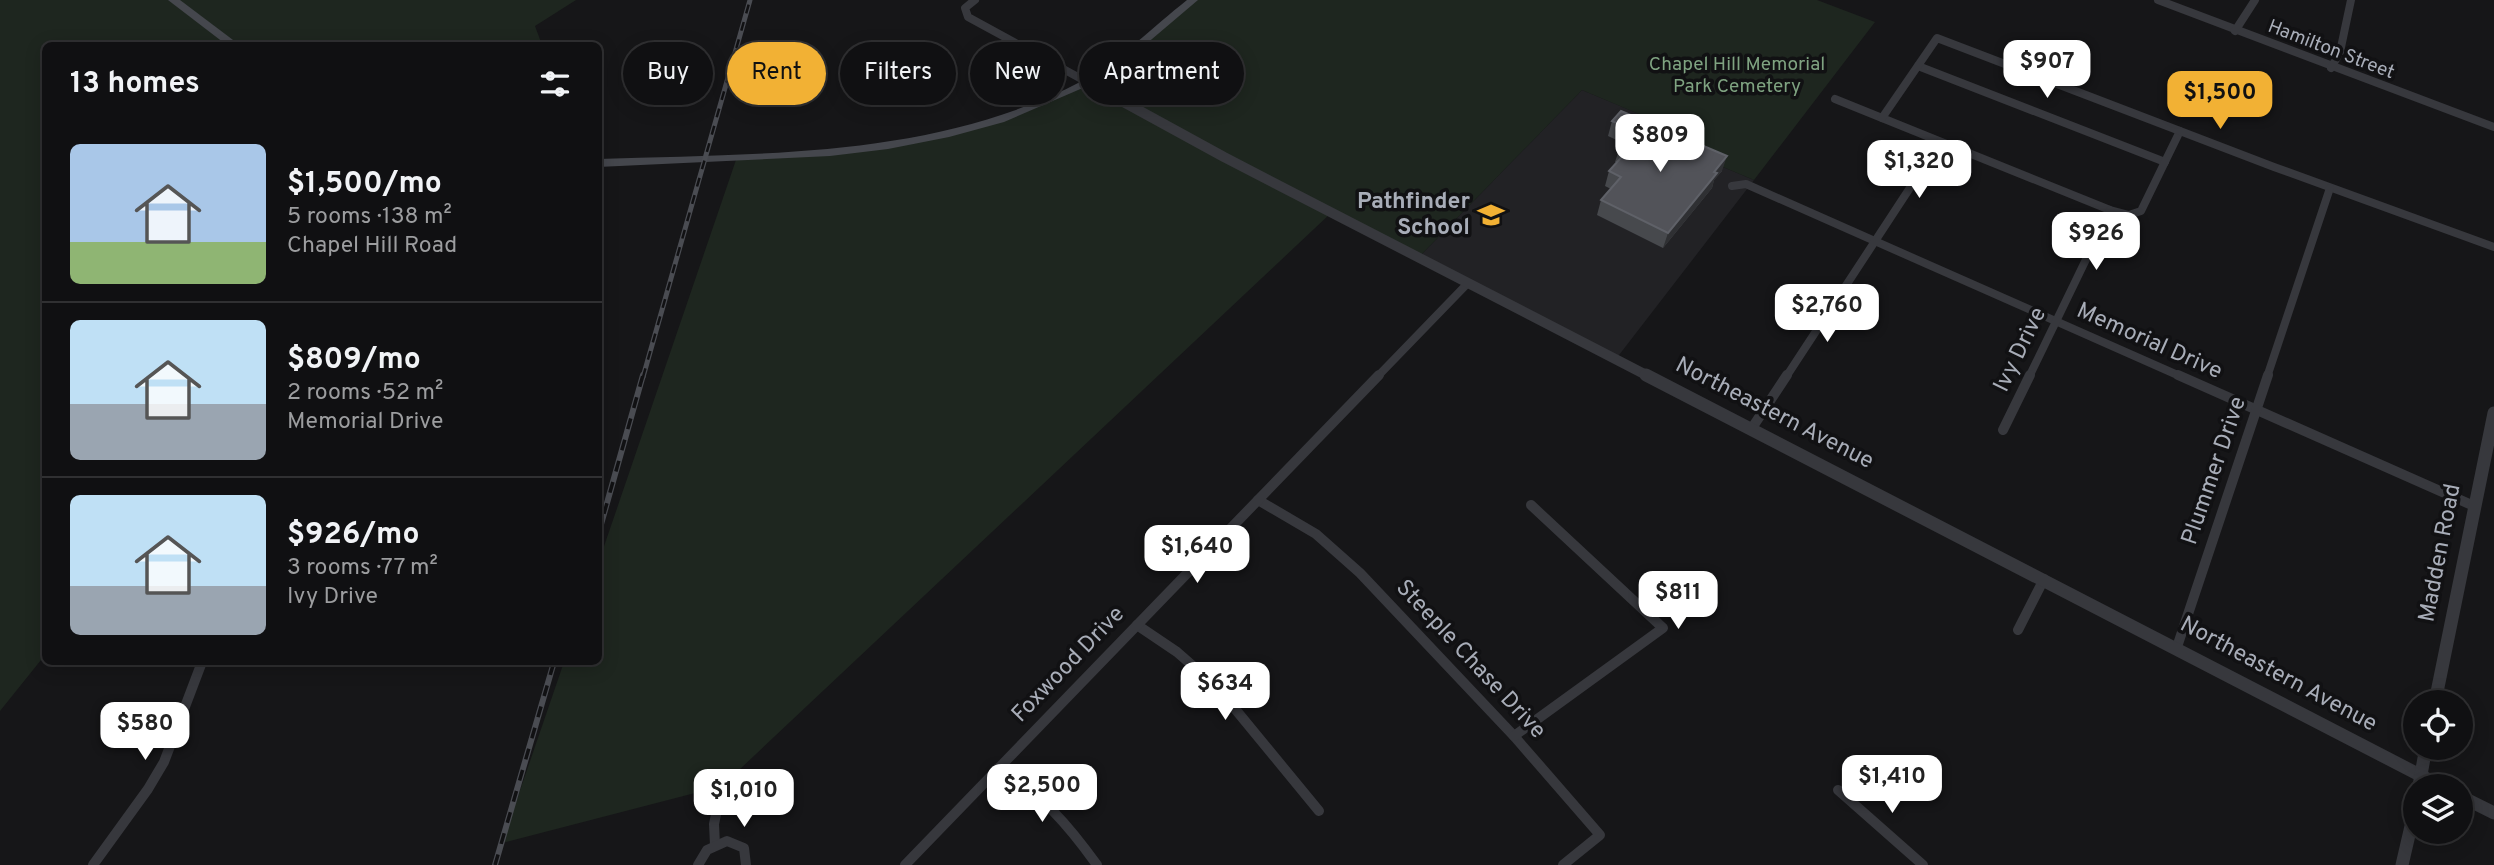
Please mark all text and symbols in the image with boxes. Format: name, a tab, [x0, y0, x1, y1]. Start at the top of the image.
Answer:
street label: Hamilton Street	[2264, 15, 2398, 85]
pin: $907	[2006, 41, 2088, 100]
chip: Buy	[623, 42, 713, 105]
chip: Rent	[727, 42, 826, 105]
chip: Filters	[840, 42, 956, 105]
chip: New	[970, 42, 1065, 105]
chip: Apartment	[1079, 42, 1244, 105]
text: $907	[2019, 48, 2075, 77]
park label: Chapel Hill Memorial Park Cemetery	[1649, 53, 1825, 99]
icon: filters	[536, 65, 574, 103]
text: 13 homes	[70, 66, 200, 103]
pin: $1,500	[2163, 72, 2277, 131]
text: $1,500	[2183, 79, 2257, 108]
pin: $809	[1619, 114, 1701, 174]
text: $809	[1631, 122, 1689, 151]
pin: $1,320	[1862, 140, 1976, 200]
text: $1,320	[1883, 148, 1955, 177]
text: $1,500/mo	[287, 166, 442, 203]
icon: home	[126, 172, 210, 256]
place label: Pathfinder School	[1357, 188, 1470, 243]
school or university icon: Pathfinder School	[1476, 200, 1506, 230]
text: 5 rooms · 138 m²	[287, 203, 452, 232]
pin: $926	[2055, 212, 2137, 272]
text: $926	[2068, 220, 2124, 249]
text: Chapel Hill Road	[287, 232, 457, 261]
pin: $2,760	[1770, 284, 1884, 344]
text: $2,760	[1791, 292, 1863, 321]
street label: Memorial Drive	[2072, 297, 2226, 387]
street label: Ivy Drive	[1988, 303, 2054, 397]
text: $809/mo	[287, 342, 421, 379]
icon: home	[126, 348, 210, 432]
street label: Northeastern Avenue	[1670, 351, 1878, 477]
text: 2 rooms · 52 m²	[287, 379, 443, 408]
street label: Plummer Drive	[2176, 393, 2254, 549]
text: Memorial Drive	[287, 408, 443, 437]
street label: Madden Road	[2413, 481, 2469, 625]
text: $926/mo	[287, 517, 419, 554]
icon: home	[126, 523, 210, 607]
pin: $1,640	[1140, 526, 1254, 585]
text: $1,640	[1160, 533, 1234, 562]
text: 3 rooms · 77 m²	[287, 554, 438, 583]
pin: $811	[1637, 572, 1719, 631]
street label: Steeple Chase Drive	[1389, 574, 1551, 746]
text: $811	[1655, 579, 1701, 608]
text: Ivy Drive	[287, 583, 378, 612]
street label: Foxwood Drive	[1006, 601, 1132, 729]
street label: Northeastern Avenue	[2175, 611, 2381, 739]
pin: $634	[1184, 662, 1266, 722]
text: $634	[1197, 670, 1253, 699]
map controls	[2403, 690, 2473, 844]
button: locate	[2403, 690, 2473, 760]
pin: $580	[104, 702, 186, 762]
text: $580	[116, 710, 174, 739]
pin: $1,410	[1835, 756, 1949, 815]
text: $1,410	[1858, 763, 1926, 792]
pin: $2,500	[985, 764, 1099, 824]
pin: $1,010	[687, 770, 801, 829]
text: $2,500	[1003, 772, 1081, 801]
button: layers	[2403, 774, 2473, 844]
text: $1,010	[710, 777, 778, 806]

